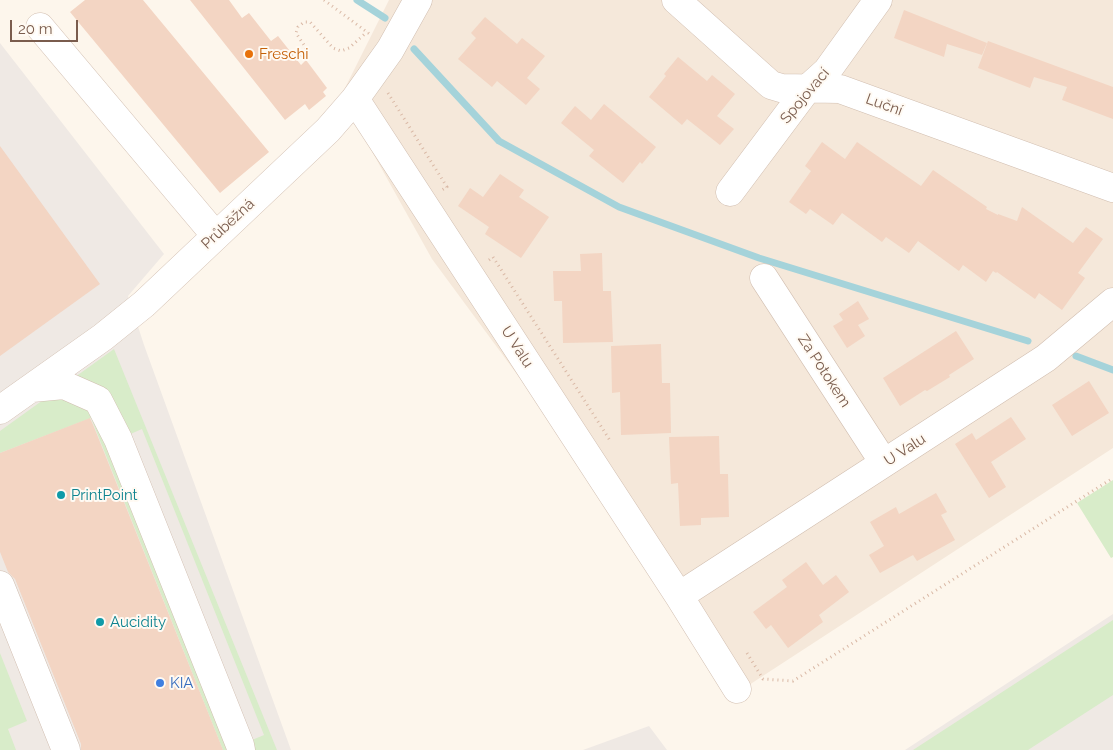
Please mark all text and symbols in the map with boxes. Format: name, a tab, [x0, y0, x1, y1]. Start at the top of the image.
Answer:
scale bar	[12, 10, 80, 42]
text: 20 m	[18, 20, 53, 38]
place label: Freschi	[259, 45, 309, 63]
marker: Freschi	[243, 48, 255, 60]
street label: Spojovací	[777, 65, 833, 127]
street label: Luční	[863, 90, 905, 120]
street label: Průběžná	[198, 195, 258, 253]
street label: U Valu	[497, 323, 537, 371]
street label: Za Potokem	[794, 331, 854, 411]
street label: U Valu	[881, 430, 929, 470]
place label: PrintPoint	[71, 486, 138, 504]
marker: PrintPoint	[55, 489, 67, 501]
place label: Aucidity	[110, 613, 166, 631]
marker: Aucidity	[94, 616, 106, 628]
place label: KIA	[170, 674, 194, 692]
marker: KIA	[154, 677, 166, 689]

